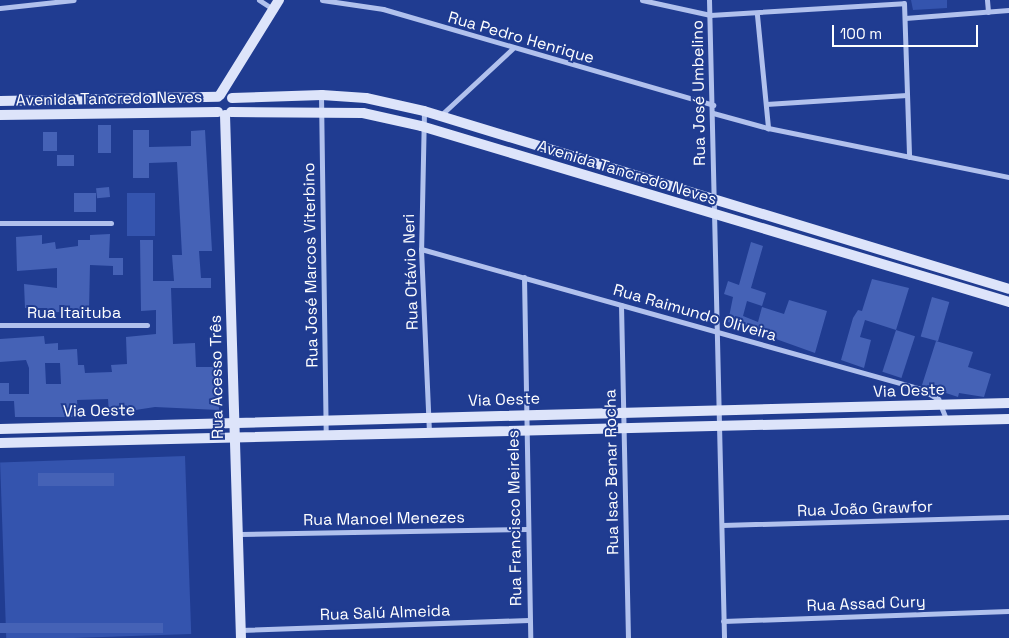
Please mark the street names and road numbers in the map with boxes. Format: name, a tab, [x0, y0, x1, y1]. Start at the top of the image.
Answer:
street label: Rua Pedro Henrique	[446, 8, 596, 68]
street label: Rua José Umbelino	[688, 20, 710, 166]
street label: Avenida Tancredo Neves	[15, 88, 203, 110]
street label: Avenida Tancredo Neves	[535, 136, 719, 210]
street label: Rua José Marcos Viterbino	[300, 162, 322, 368]
street label: Rua Otávio Neri	[399, 213, 423, 331]
street label: Rua Raimundo Oliveira	[611, 280, 779, 346]
street label: Rua Itaituba	[27, 303, 121, 323]
street label: Rua Acesso Três	[206, 314, 228, 440]
street label: Via Oeste	[873, 380, 945, 402]
street label: Via Oeste	[468, 389, 540, 411]
street label: Rua Isac Benar Rocha	[601, 389, 623, 555]
street label: Via Oeste	[63, 401, 135, 421]
street label: Rua Francisco Meireles	[504, 430, 526, 606]
street label: Rua João Grawfor	[797, 497, 933, 521]
street label: Rua Manoel Menezes	[303, 508, 465, 530]
street label: Rua Assad Cury	[806, 592, 926, 616]
street label: Rua Salú Almeida	[319, 601, 451, 625]

